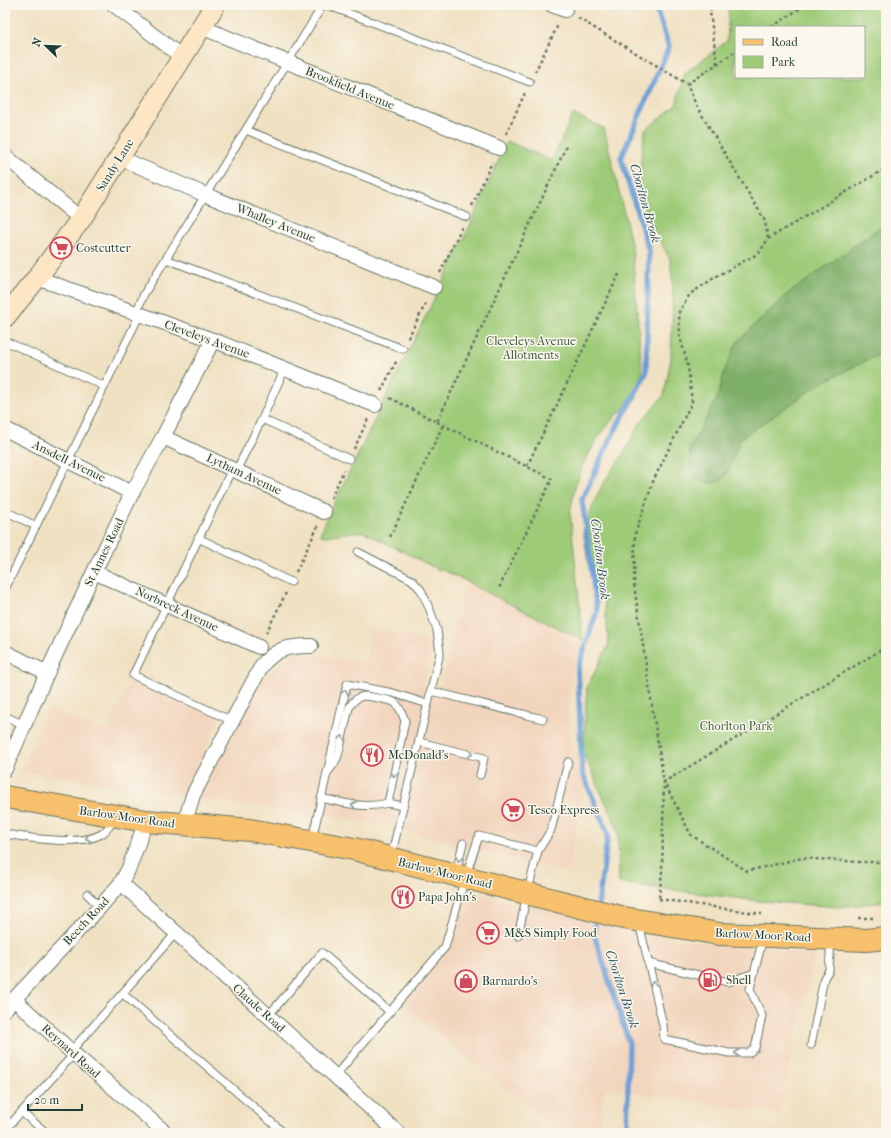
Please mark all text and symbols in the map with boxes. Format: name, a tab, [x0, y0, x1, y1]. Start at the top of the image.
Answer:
north arrow	[26, 26, 66, 66]
legend	[735, 26, 865, 78]
text: N	[30, 35, 45, 49]
text: Road	[771, 35, 798, 49]
text: Park	[771, 55, 796, 69]
street label: Brookfield Avenue	[303, 64, 397, 112]
street label: Sandy Lane	[93, 136, 137, 194]
water label: Chorlton Brook	[627, 162, 664, 245]
street label: Whalley Avenue	[233, 200, 318, 245]
supermarket icon: Costcutter	[48, 235, 74, 261]
place label: Costcutter	[76, 241, 131, 255]
street label: Cleveleys Avenue	[162, 317, 252, 361]
park label: Cleveleys Avenue Allotments	[486, 334, 576, 362]
street label: Ansdell Avenue	[29, 437, 108, 485]
street label: Lytham Avenue	[204, 450, 284, 498]
street label: St Annes Road	[81, 515, 127, 588]
water label: Chorlton Brook	[588, 517, 613, 601]
street label: Norbreck Avenue	[133, 584, 221, 634]
one-way arrow	[340, 689, 348, 695]
park label: Chorlton Park	[700, 719, 773, 733]
one-way arrow	[337, 735, 346, 742]
restaurant icon: McDonald's	[359, 742, 385, 768]
place label: McDonald's	[388, 748, 449, 762]
one-way arrow	[467, 750, 474, 758]
one-way arrow	[391, 770, 399, 777]
supermarket icon: Tesco Express	[500, 797, 526, 823]
one-way arrow	[351, 801, 357, 810]
street label: Barlow Moor Road	[78, 803, 176, 831]
place label: Tesco Express	[528, 803, 600, 817]
one-way arrow	[84, 834, 91, 842]
street label: Barlow Moor Road	[397, 855, 494, 892]
one-way arrow	[455, 856, 463, 863]
restaurant icon: Papa John's	[390, 884, 416, 910]
place label: Papa John's	[418, 890, 477, 904]
street label: Beech Road	[60, 894, 112, 948]
supermarket icon: M&S Simply Food	[475, 920, 501, 946]
street label: Barlow Moor Road	[715, 925, 812, 945]
place label: M&S Simply Food	[504, 926, 597, 940]
water label: Chorlton Brook	[603, 948, 642, 1031]
fuel station icon: Shell	[697, 967, 723, 993]
shop icon: Barnardo's	[453, 968, 479, 994]
place label: Shell	[726, 973, 752, 987]
place label: Barnardo's	[482, 974, 538, 988]
street label: Claude Road	[230, 981, 288, 1035]
one-way arrow	[649, 981, 658, 988]
street label: Reynard Road	[39, 1021, 104, 1081]
one-way arrow	[734, 1049, 740, 1057]
scale bar	[28, 1086, 82, 1112]
text: 20 m	[34, 1093, 59, 1107]

